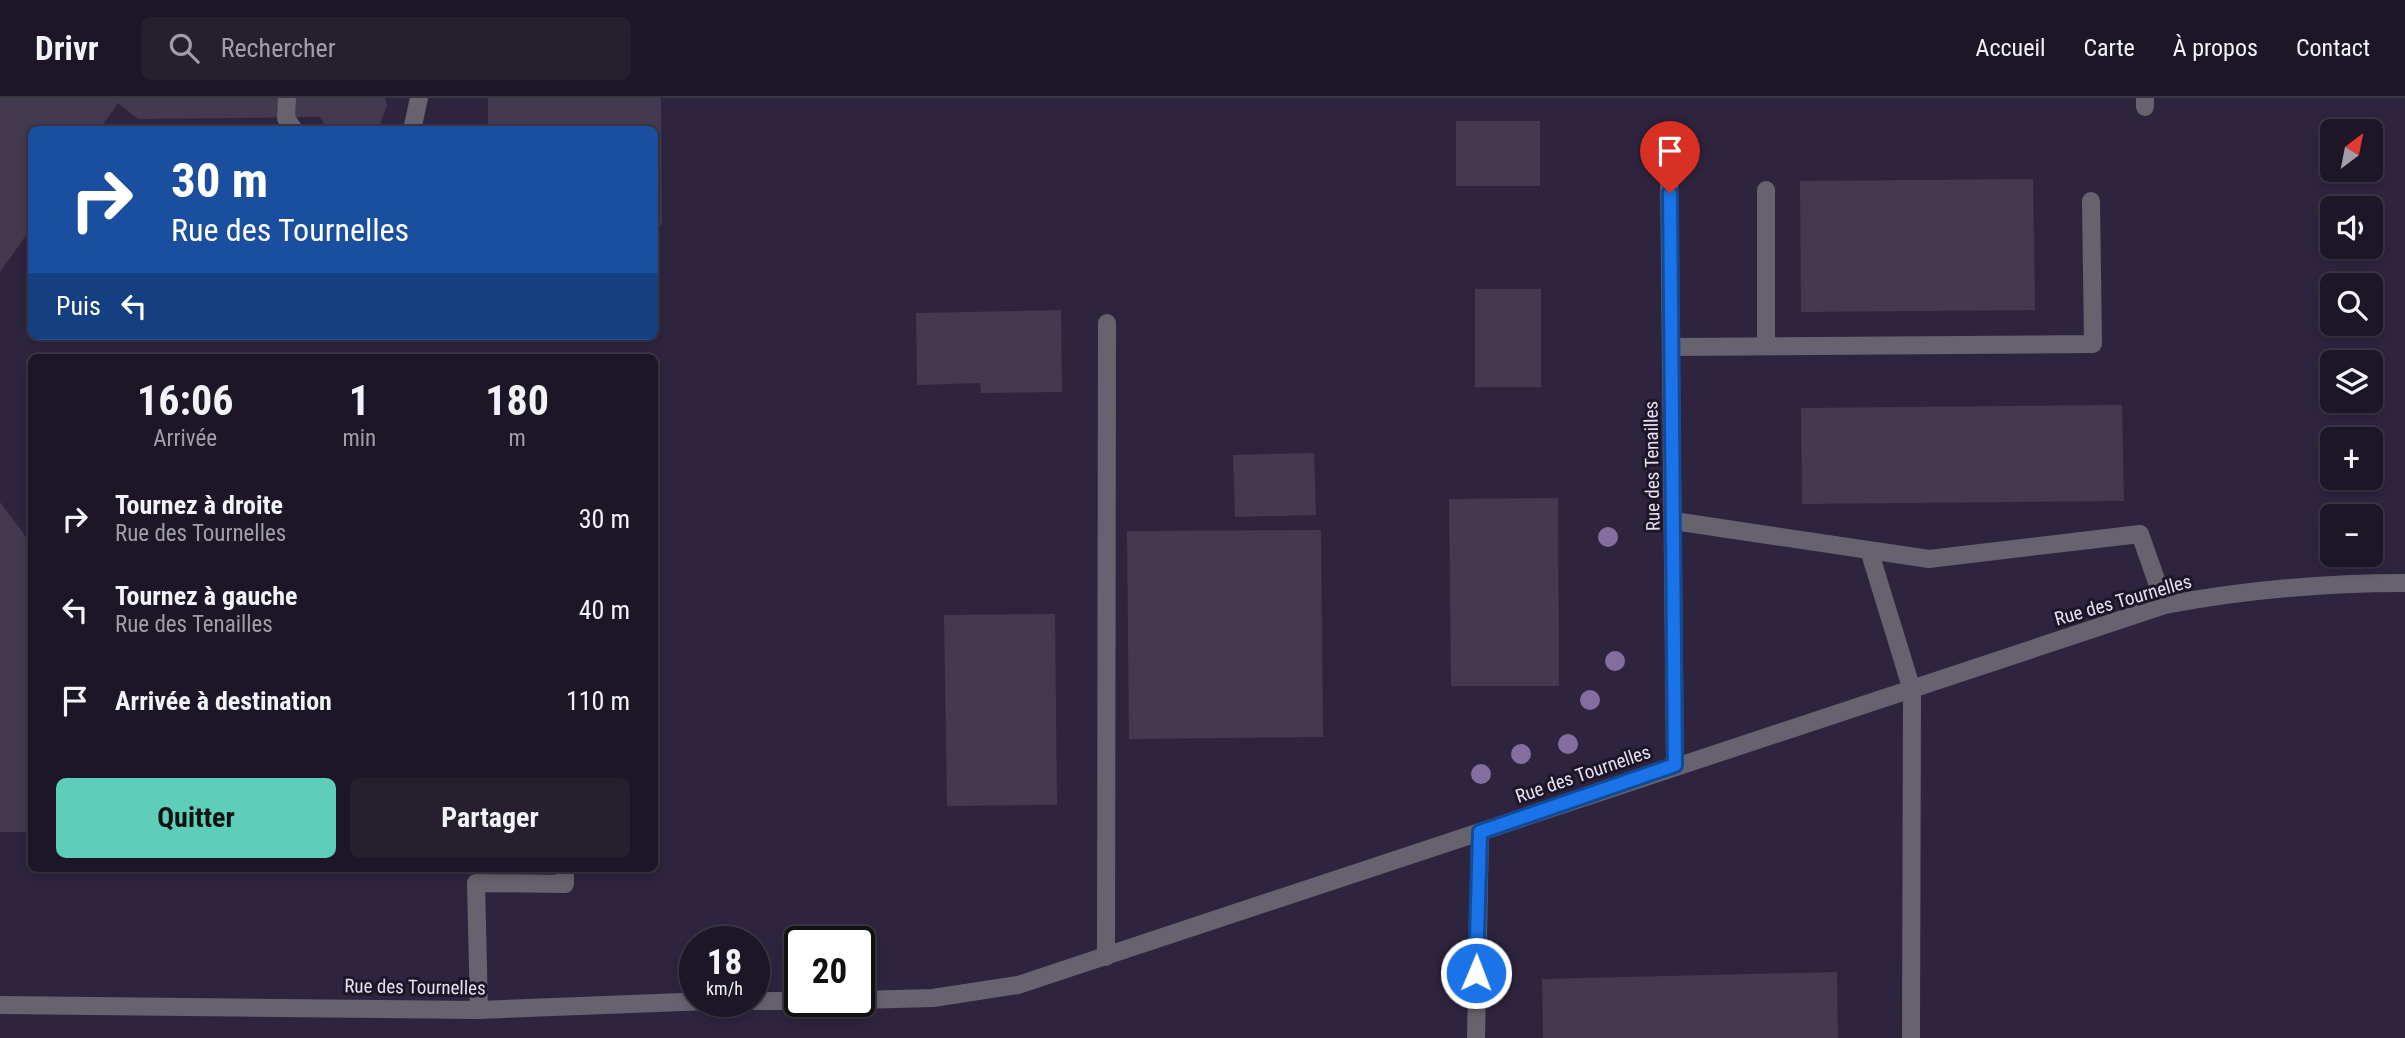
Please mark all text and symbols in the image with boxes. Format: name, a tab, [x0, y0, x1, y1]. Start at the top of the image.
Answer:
search box	[141, 17, 631, 80]
text: Drivr	[35, 29, 99, 68]
icon: search	[165, 29, 203, 67]
text: Rechercher	[221, 33, 336, 63]
text: Accueil	[1976, 34, 2045, 62]
text: Carte	[2083, 34, 2135, 62]
text: À propos	[2173, 34, 2258, 62]
text: Contact	[2296, 34, 2370, 62]
north arrow	[2320, 119, 2384, 182]
map controls	[2320, 119, 2383, 567]
pin	[1640, 121, 1700, 193]
icon: arrive	[1651, 132, 1689, 170]
text: 30 m	[171, 152, 268, 209]
icon: right	[56, 154, 147, 245]
button: sound	[2320, 196, 2383, 259]
text: Rue des Tournelles	[171, 211, 409, 249]
button: search	[2320, 273, 2383, 336]
icon: left	[115, 287, 153, 325]
text: Puis	[56, 291, 101, 321]
button: layers	[2320, 350, 2383, 413]
text: 16:06	[137, 376, 233, 425]
text: 1	[349, 376, 370, 425]
text: 180	[485, 376, 549, 425]
street label: Rue des Tenailles	[1639, 401, 1665, 531]
text: Arrivée	[153, 425, 217, 452]
text: min	[342, 425, 376, 452]
text: m	[508, 425, 526, 452]
button: +	[2320, 427, 2383, 490]
text: Tournez à droite	[115, 490, 283, 520]
icon: right	[56, 500, 94, 538]
text: 30 m	[579, 504, 630, 534]
button: −	[2320, 504, 2383, 567]
text: Rue des Tournelles	[115, 520, 286, 547]
street label: Rue des Tournelles	[2052, 569, 2194, 631]
text: Tournez à gauche	[115, 581, 297, 611]
icon: left	[56, 591, 94, 629]
text: 40 m	[579, 595, 630, 625]
text: Rue des Tenailles	[115, 611, 273, 638]
icon: arrive	[56, 682, 94, 720]
text: Arrivée à destination	[115, 686, 332, 716]
text: 110 m	[566, 686, 630, 716]
street label: Rue des Tournelles	[1512, 740, 1654, 808]
button: Quitter	[56, 778, 336, 858]
button: Partager	[350, 778, 630, 858]
speed limit sign: 20	[784, 926, 875, 1017]
position arrow	[1439, 936, 1513, 1010]
text: 18	[707, 942, 742, 983]
street label: Rue des Tournelles	[344, 974, 486, 1000]
text: km/h	[706, 978, 743, 999]

